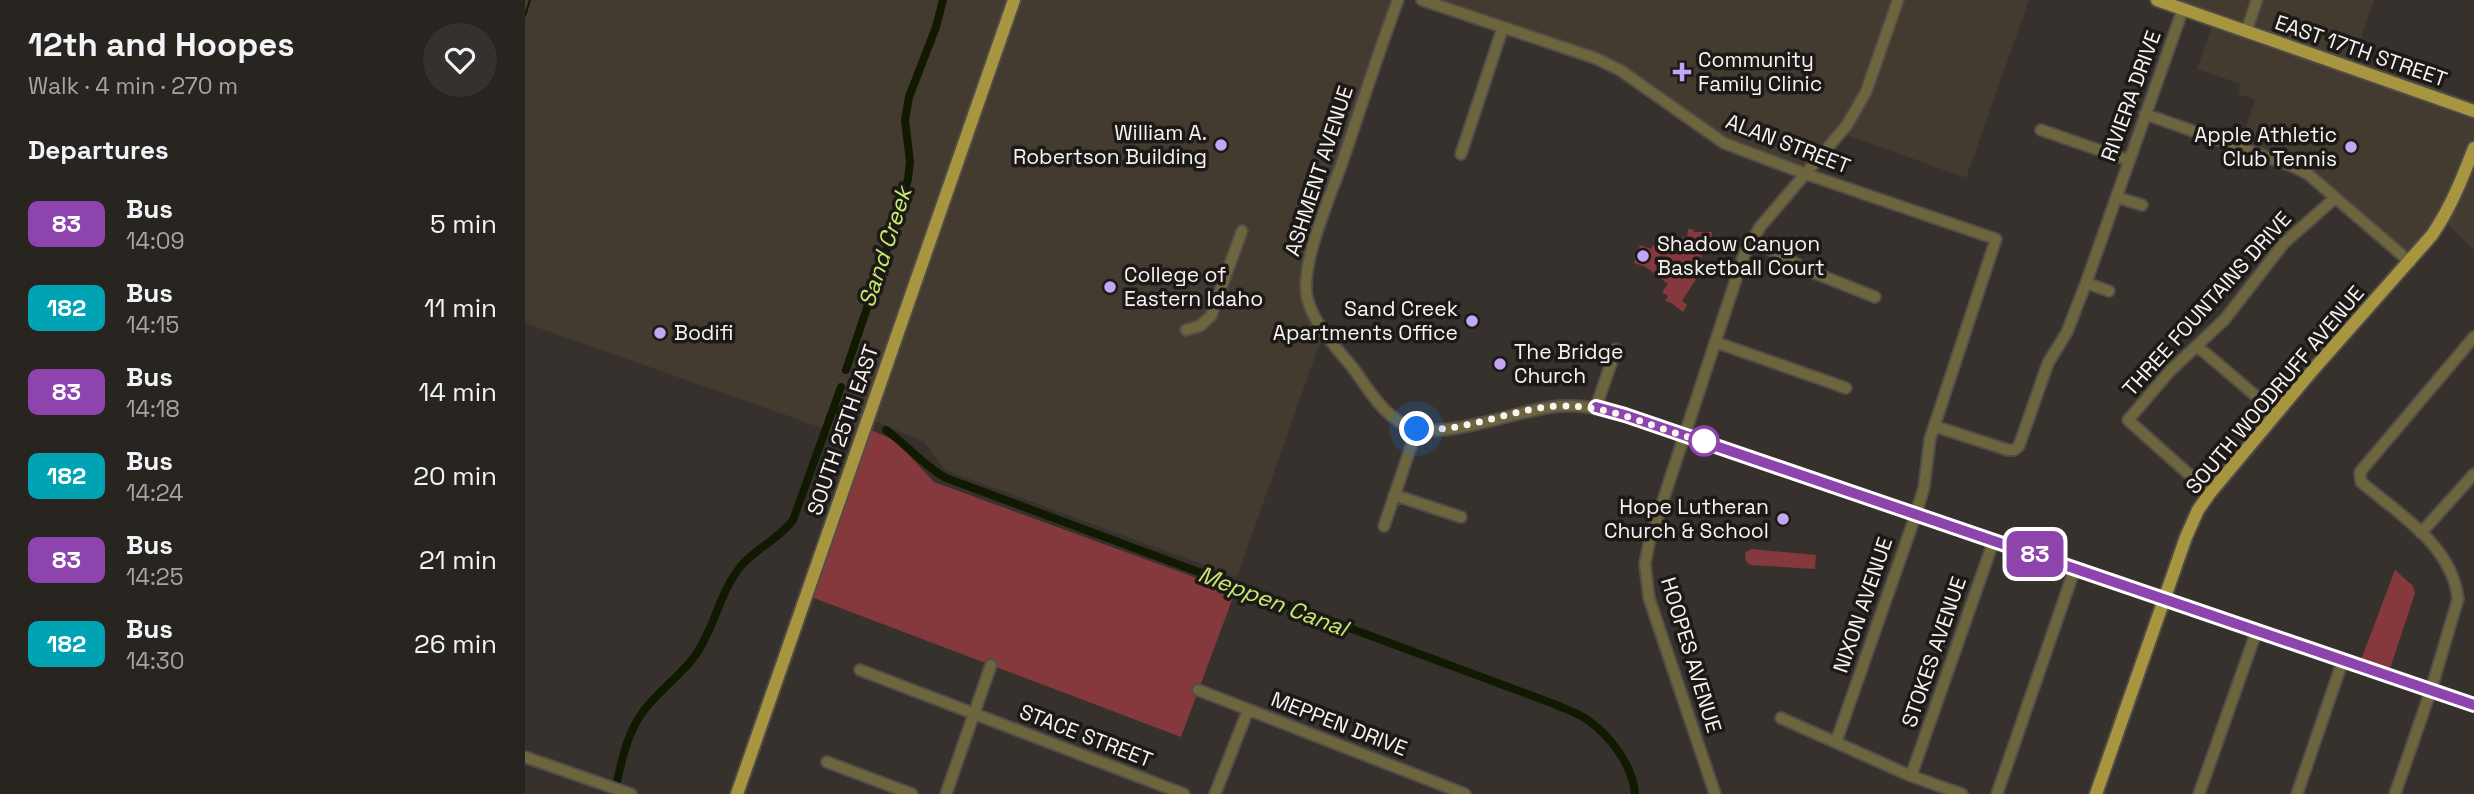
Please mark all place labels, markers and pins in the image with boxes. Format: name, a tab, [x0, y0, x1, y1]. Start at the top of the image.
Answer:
place label: Community Family Clinic	[1698, 46, 1822, 97]
marker: Community Family Clinic	[1672, 62, 1692, 82]
place label: William A. Robertson Building	[1013, 119, 1207, 170]
place label: Apple Athletic Club Tennis	[2194, 121, 2337, 172]
marker: William A. Robertson Building	[1213, 137, 1229, 153]
marker: Apple Athletic Club Tennis	[2343, 139, 2359, 155]
place label: Shadow Canyon Basketball Court	[1657, 230, 1825, 281]
marker: Shadow Canyon Basketball Court	[1635, 248, 1651, 264]
place label: College of Eastern Idaho	[1124, 261, 1263, 312]
marker: College of Eastern Idaho	[1102, 279, 1118, 295]
place label: Sand Creek Apartments Office	[1273, 295, 1458, 346]
marker: Sand Creek Apartments Office	[1464, 313, 1480, 329]
place label: Bodifi	[674, 319, 733, 346]
marker: Bodifi	[652, 325, 668, 341]
place label: The Bridge Church	[1514, 338, 1623, 389]
marker: The Bridge Church	[1492, 356, 1508, 372]
unlabelled marker	[1689, 426, 1719, 456]
place label: Hope Lutheran Church & School	[1604, 493, 1769, 544]
marker: Hope Lutheran Church & School	[1775, 511, 1791, 527]

